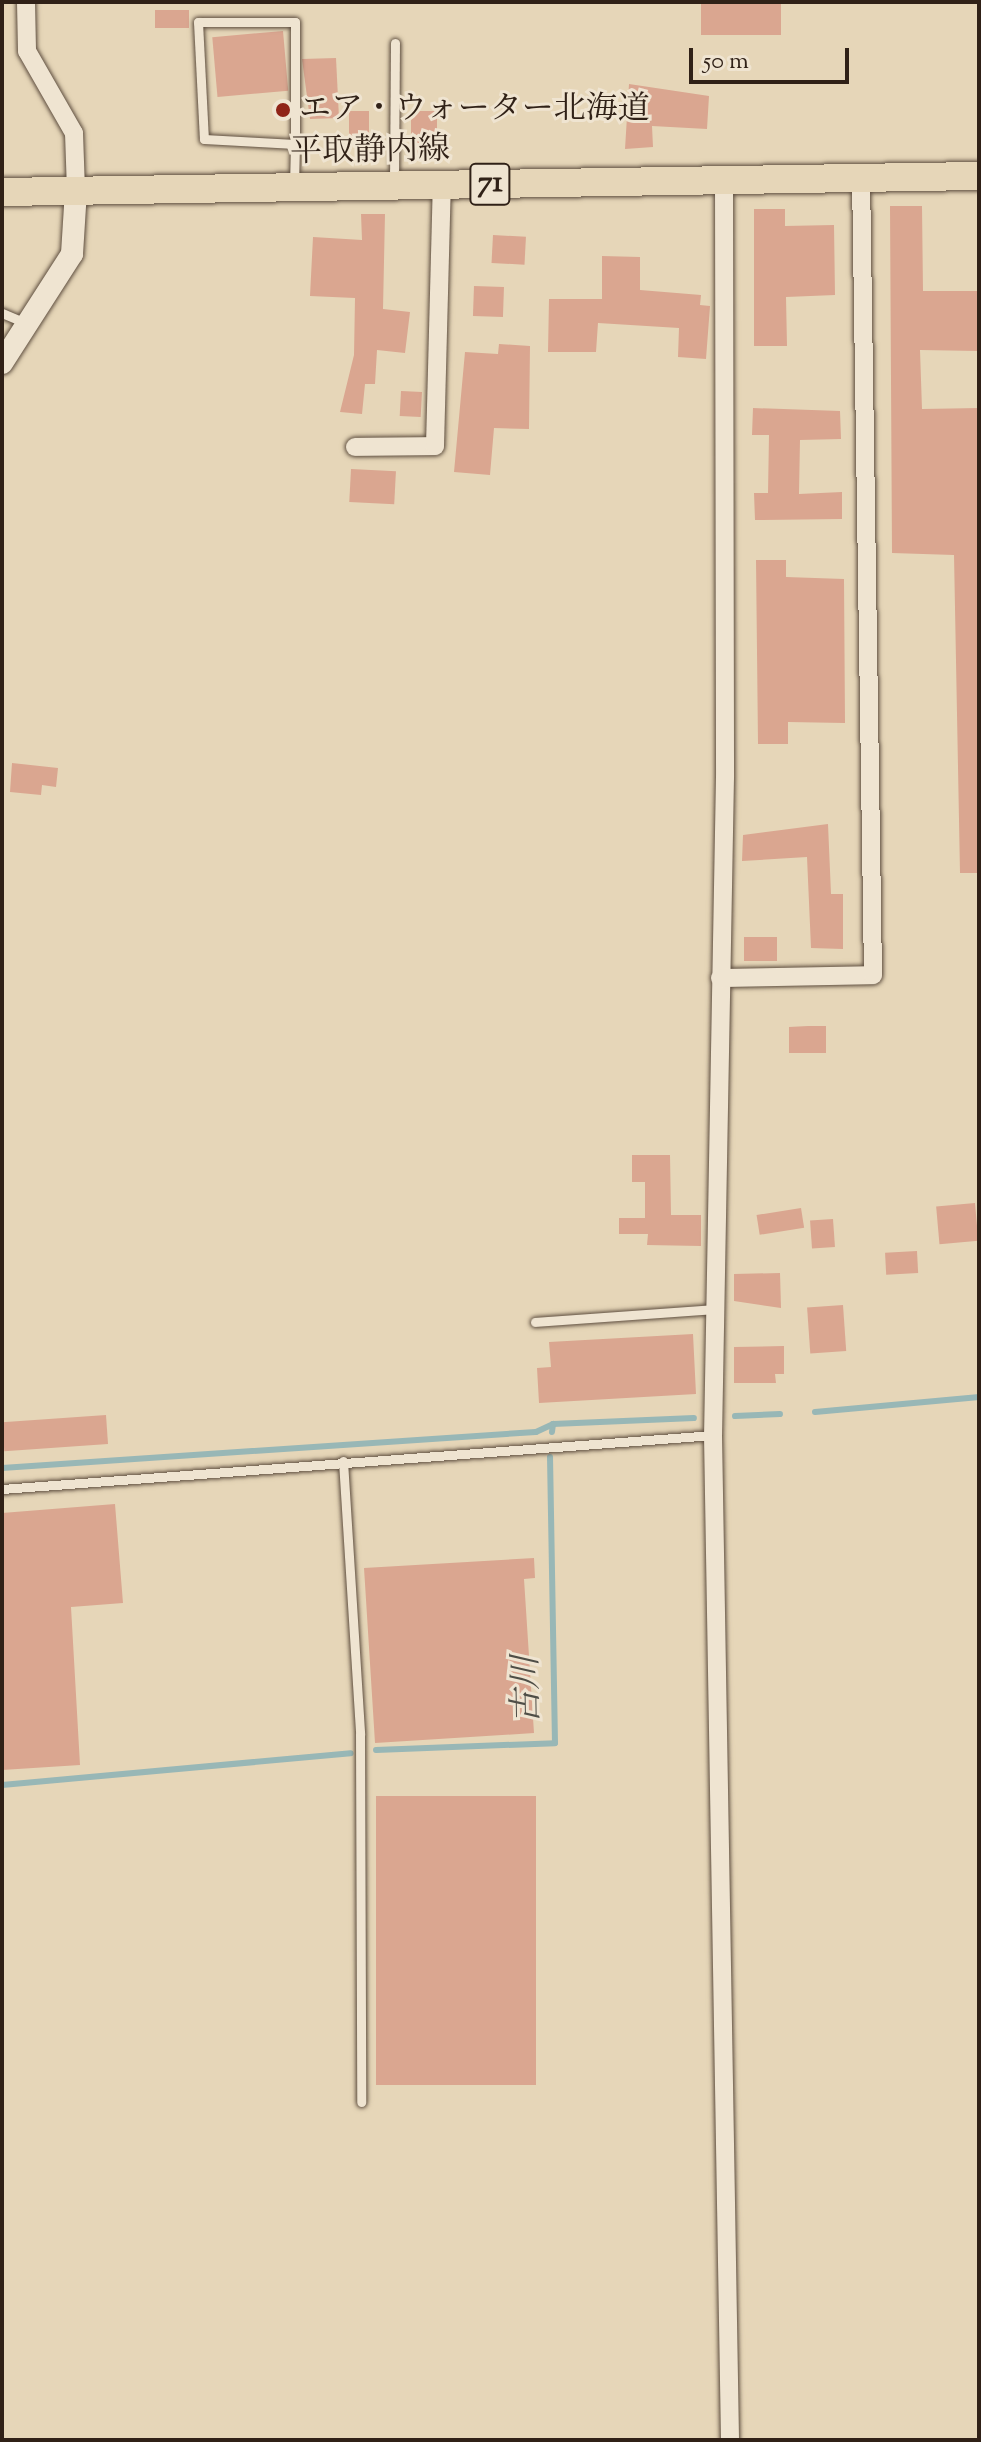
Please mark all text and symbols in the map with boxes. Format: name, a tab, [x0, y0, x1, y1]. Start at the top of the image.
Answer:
scale bar	[693, 32, 853, 82]
text: 50 m	[703, 45, 749, 79]
place label: エア・ウォーター北海道	[299, 91, 651, 129]
marker: エア・ウォーター北海道	[274, 101, 292, 119]
street label: 平取静内線	[290, 131, 450, 173]
road number: 71	[468, 158, 512, 210]
water label: 古川	[507, 1656, 549, 1724]

